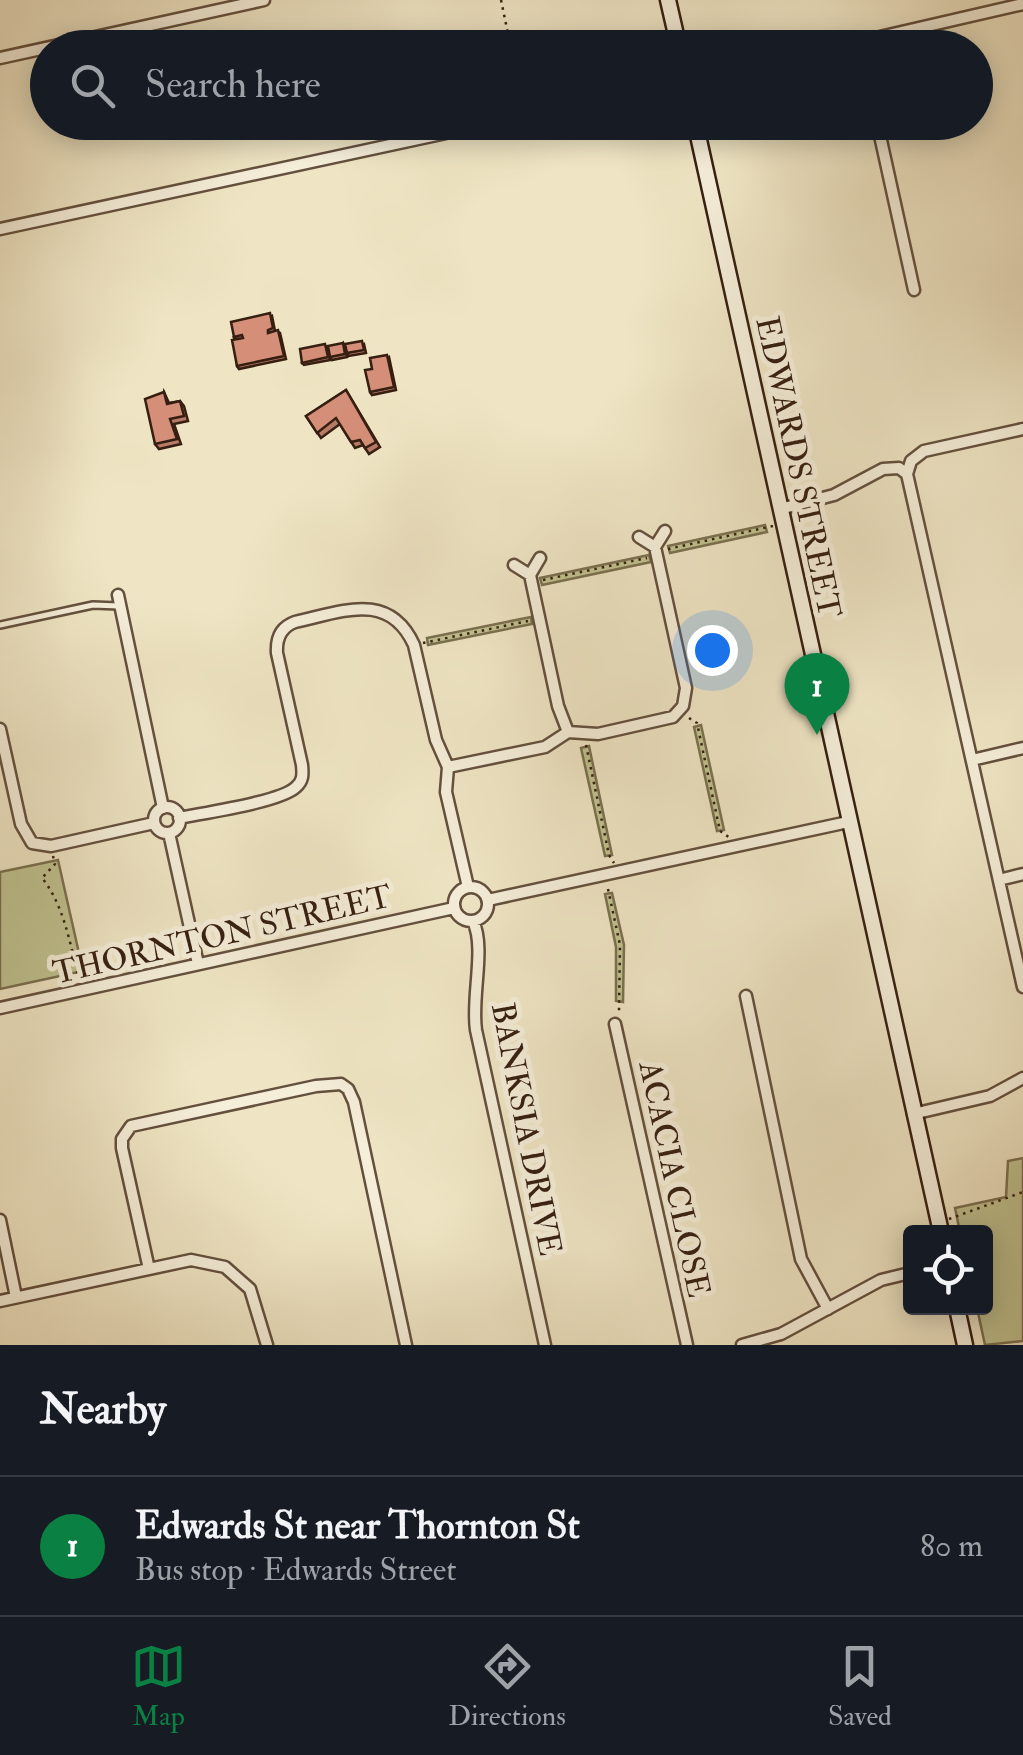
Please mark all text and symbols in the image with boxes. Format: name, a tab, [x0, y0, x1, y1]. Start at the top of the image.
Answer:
search box	[30, 30, 993, 140]
icon: search	[65, 58, 120, 113]
text: Search here	[145, 61, 321, 109]
street label: EDWARDS STREET	[747, 313, 850, 622]
your location	[687, 625, 738, 676]
pin: 1	[784, 652, 850, 735]
street label: THORNTON STREET	[49, 876, 396, 993]
street label: BANKSIA DRIVE	[482, 999, 570, 1259]
street label: ACACIA CLOSE	[629, 1057, 719, 1301]
map controls	[903, 1225, 993, 1315]
button: locate	[903, 1225, 993, 1315]
text: Nearby	[40, 1384, 166, 1436]
text: Edwards St near Thornton St	[135, 1502, 580, 1550]
text: 1	[67, 1526, 78, 1566]
text: 80 m	[920, 1526, 983, 1566]
text: Bus stop · Edwards Street	[135, 1550, 457, 1590]
tab: Map	[131, 1639, 186, 1734]
tab: Directions	[448, 1639, 566, 1734]
tab: Saved	[828, 1639, 892, 1734]

